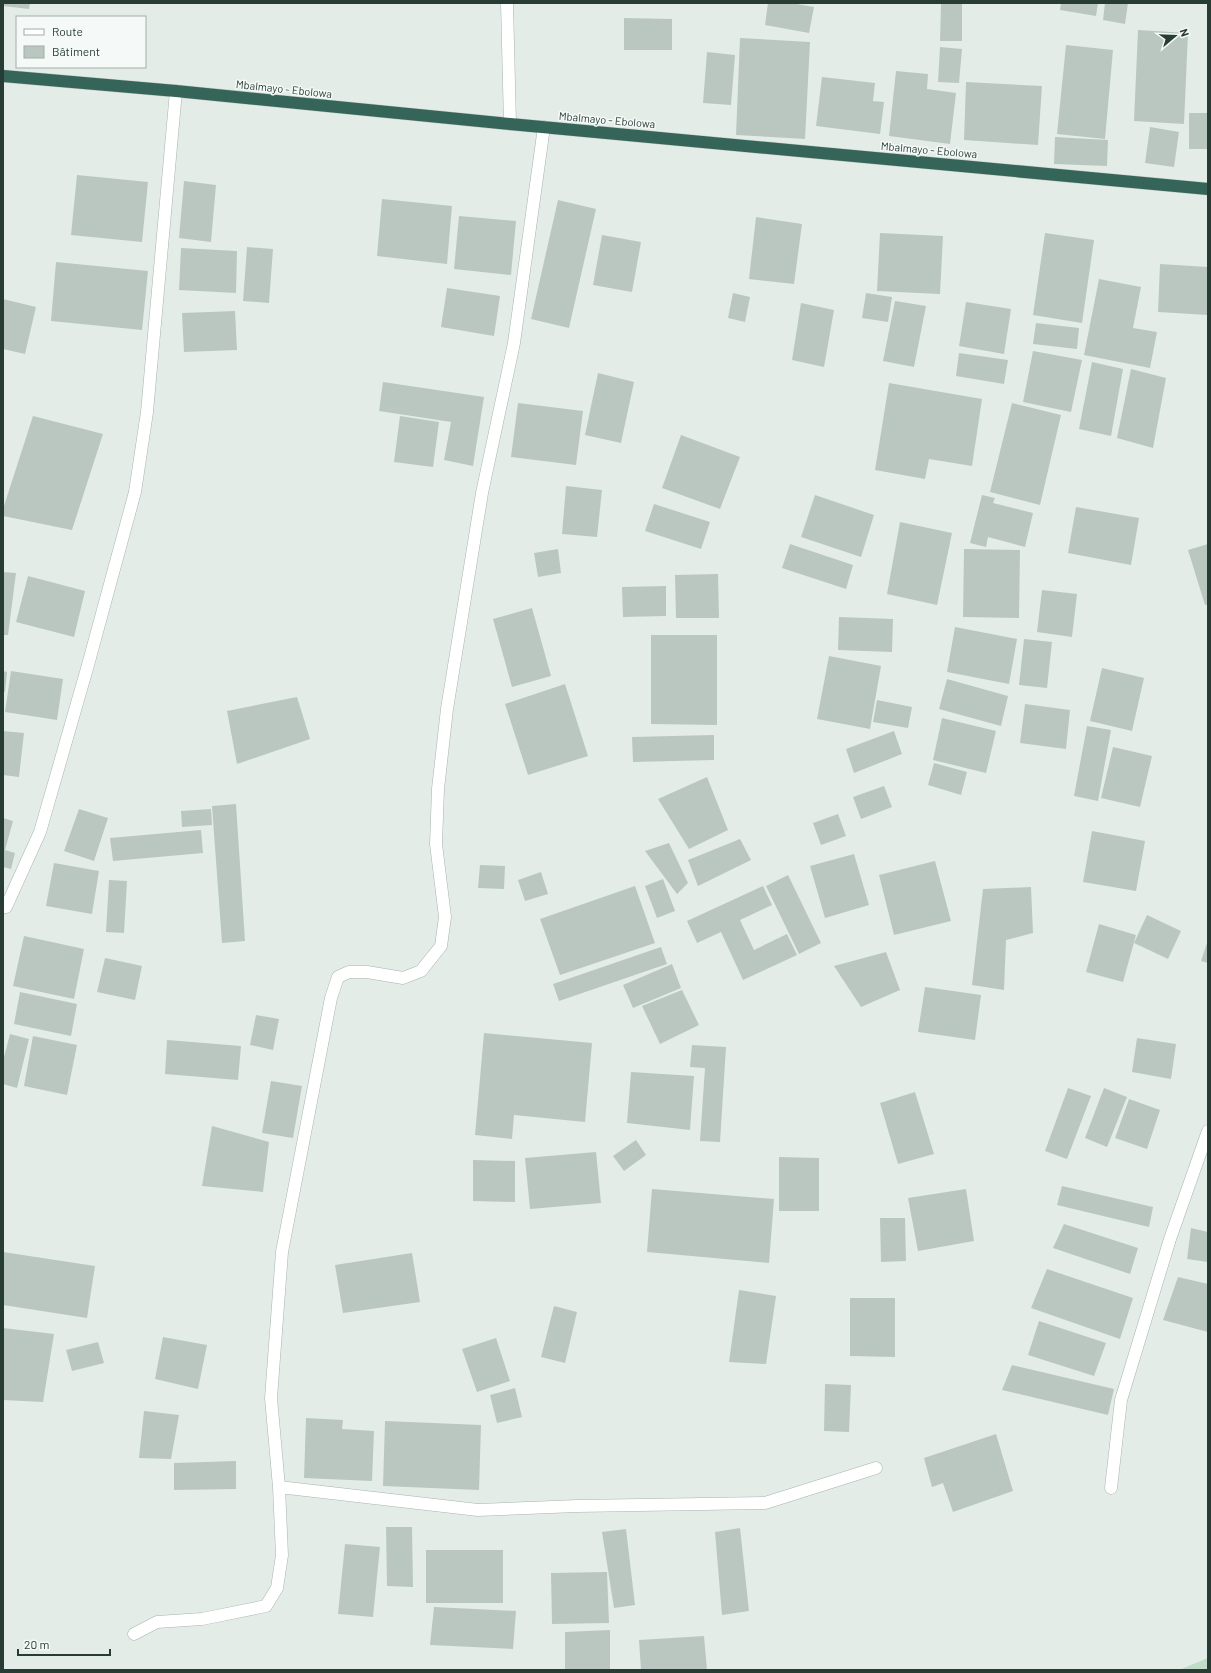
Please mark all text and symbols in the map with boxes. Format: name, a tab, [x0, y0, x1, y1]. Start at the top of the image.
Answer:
legend	[16, 16, 146, 68]
north arrow	[1155, 16, 1195, 56]
text: Route	[52, 24, 83, 38]
text: N	[1178, 27, 1192, 38]
text: Bâtiment	[52, 44, 100, 58]
street label: Mbalmayo - Ebolowa	[235, 77, 333, 100]
street label: Mbalmayo - Ebolowa	[558, 109, 656, 130]
street label: Mbalmayo - Ebolowa	[880, 139, 978, 160]
scale bar	[18, 1631, 110, 1657]
text: 20 m	[24, 1637, 50, 1651]

